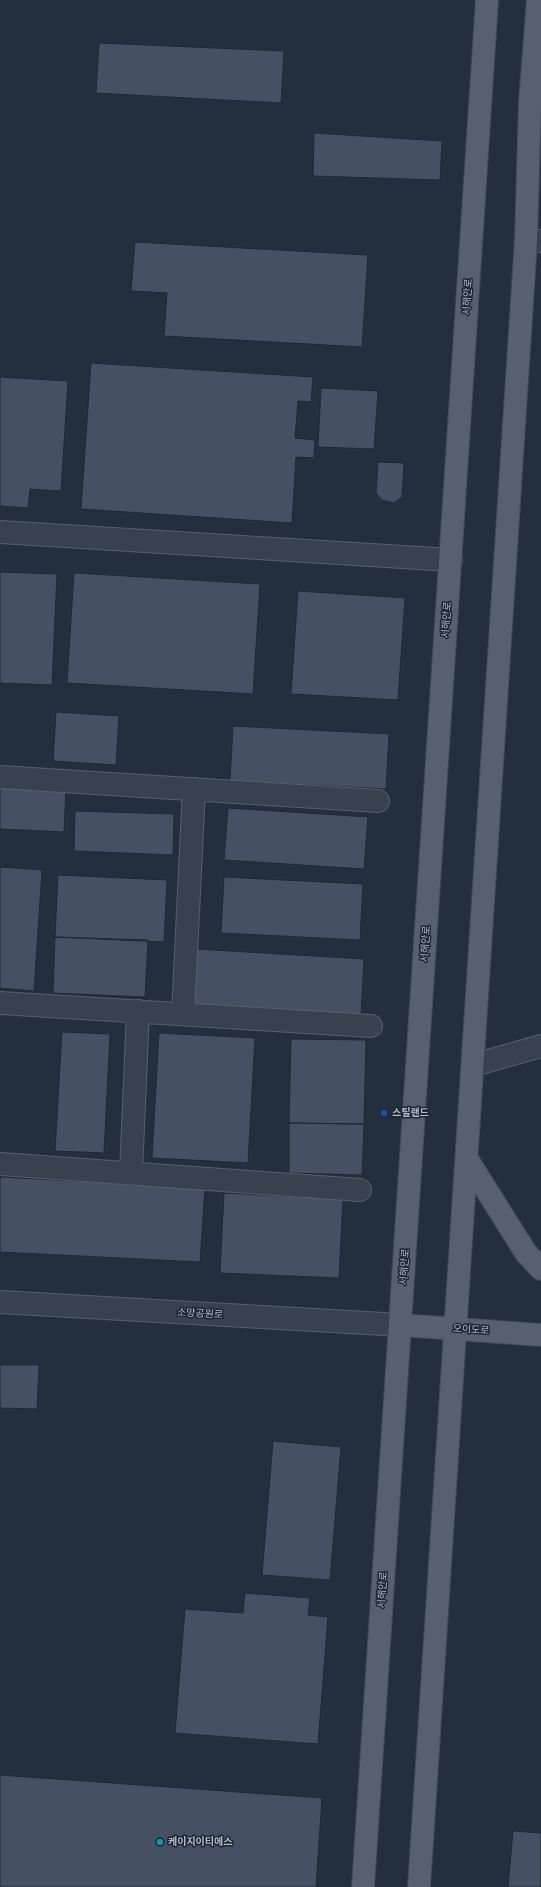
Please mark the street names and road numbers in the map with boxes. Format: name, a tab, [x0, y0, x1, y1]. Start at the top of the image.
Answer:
street label: 서해안로	[461, 278, 475, 316]
street label: 서해안로	[440, 601, 454, 639]
street label: 서해안로	[419, 925, 433, 963]
street label: 서해안로	[398, 1248, 412, 1286]
street label: 소망공원로	[177, 1307, 223, 1321]
street label: 오이도로	[452, 1323, 490, 1337]
street label: 서해안로	[376, 1571, 390, 1609]

